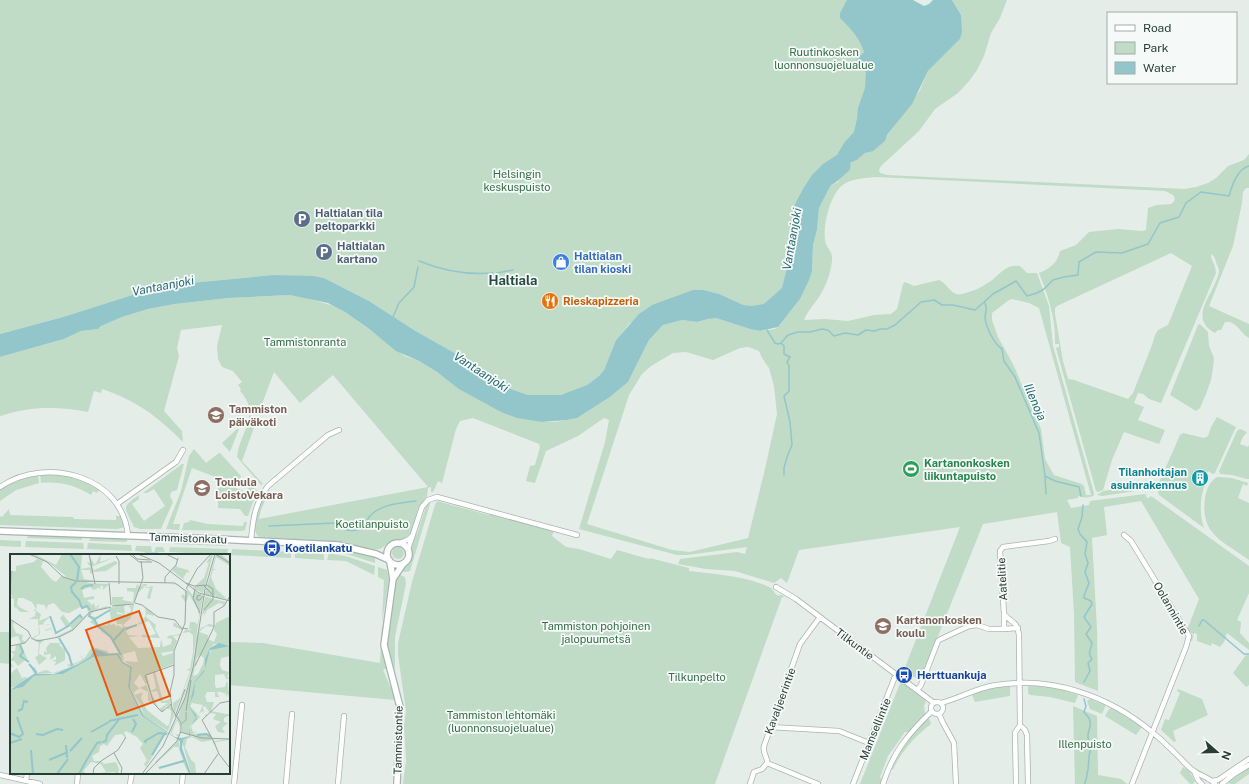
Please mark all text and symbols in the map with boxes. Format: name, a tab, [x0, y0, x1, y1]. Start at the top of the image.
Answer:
legend	[1107, 12, 1237, 84]
text: Road	[1143, 21, 1171, 35]
text: Park	[1143, 41, 1169, 55]
park label: Ruutinkosken luonnonsuojelualue	[774, 46, 874, 71]
text: Water	[1143, 61, 1177, 75]
park label: Helsingin keskuspuisto	[483, 168, 551, 193]
place label: Haltialan tila peltoparkki	[315, 207, 383, 232]
water label: Vantaanjoki	[780, 207, 804, 271]
parking icon: Haltialan tila peltoparkki	[292, 209, 312, 229]
place label: Haltialan kartano	[337, 240, 385, 265]
parking icon: Haltialan kartano	[314, 242, 334, 262]
place label: Haltialan tilan kioski	[574, 250, 631, 275]
shop icon: Haltialan tilan kioski	[551, 252, 571, 272]
water label: Vantaanjoki	[131, 273, 195, 299]
district label: Haltiala	[489, 273, 537, 288]
restaurant icon: Rieskapizzeria	[540, 291, 560, 311]
place label: Rieskapizzeria	[563, 295, 639, 307]
park label: Tammistonranta	[264, 336, 346, 348]
water label: Vantaanjoki	[451, 349, 511, 395]
water label: Illenoja	[1021, 381, 1049, 423]
place label: Tammiston päiväkoti	[229, 403, 287, 428]
school or university icon: Tammiston päiväkoti	[206, 405, 226, 425]
place label: Kartanonkosken liikuntapuisto	[924, 457, 1010, 482]
sports icon: Kartanonkosken liikuntapuisto	[901, 459, 921, 479]
place label: Tilanhoitajan asuinrakennus	[1111, 466, 1187, 491]
building icon: Tilanhoitajan asuinrakennus	[1190, 468, 1210, 488]
place label: Touhula LoistoVekara	[215, 476, 283, 501]
school or university icon: Touhula LoistoVekara	[192, 478, 212, 498]
park label: Koetilanpuisto	[335, 518, 409, 530]
street label: Tammistonkatu	[149, 531, 227, 545]
bus stop icon: Koetilankatu	[262, 538, 282, 558]
place label: Koetilankatu	[285, 542, 352, 554]
inset map	[10, 554, 230, 774]
street label: Aatelitie	[995, 557, 1009, 601]
street label: Oolannintie	[1151, 580, 1191, 636]
place label: Kartanonkosken koulu	[896, 614, 982, 639]
school or university icon: Kartanonkosken koulu	[873, 616, 893, 636]
park label: Tammiston pohjoinen jalopuumetsä	[542, 620, 650, 645]
street label: Tilkuntie	[834, 626, 876, 662]
bus stop icon: Herttuankuja	[894, 665, 914, 685]
street label: Kavaljeerintie	[762, 666, 798, 736]
place label: Herttuankuja	[917, 669, 986, 681]
park label: Tilkunpelto	[668, 671, 726, 683]
street label: Mamsellintie	[857, 696, 893, 762]
street label: Tammistontie	[391, 705, 405, 775]
park label: Tammiston lehtomäki (luonnonsuojelualue)	[447, 709, 555, 734]
north arrow	[1197, 732, 1237, 772]
park label: Illenpuisto	[1058, 738, 1112, 750]
text: N	[1219, 749, 1234, 762]

